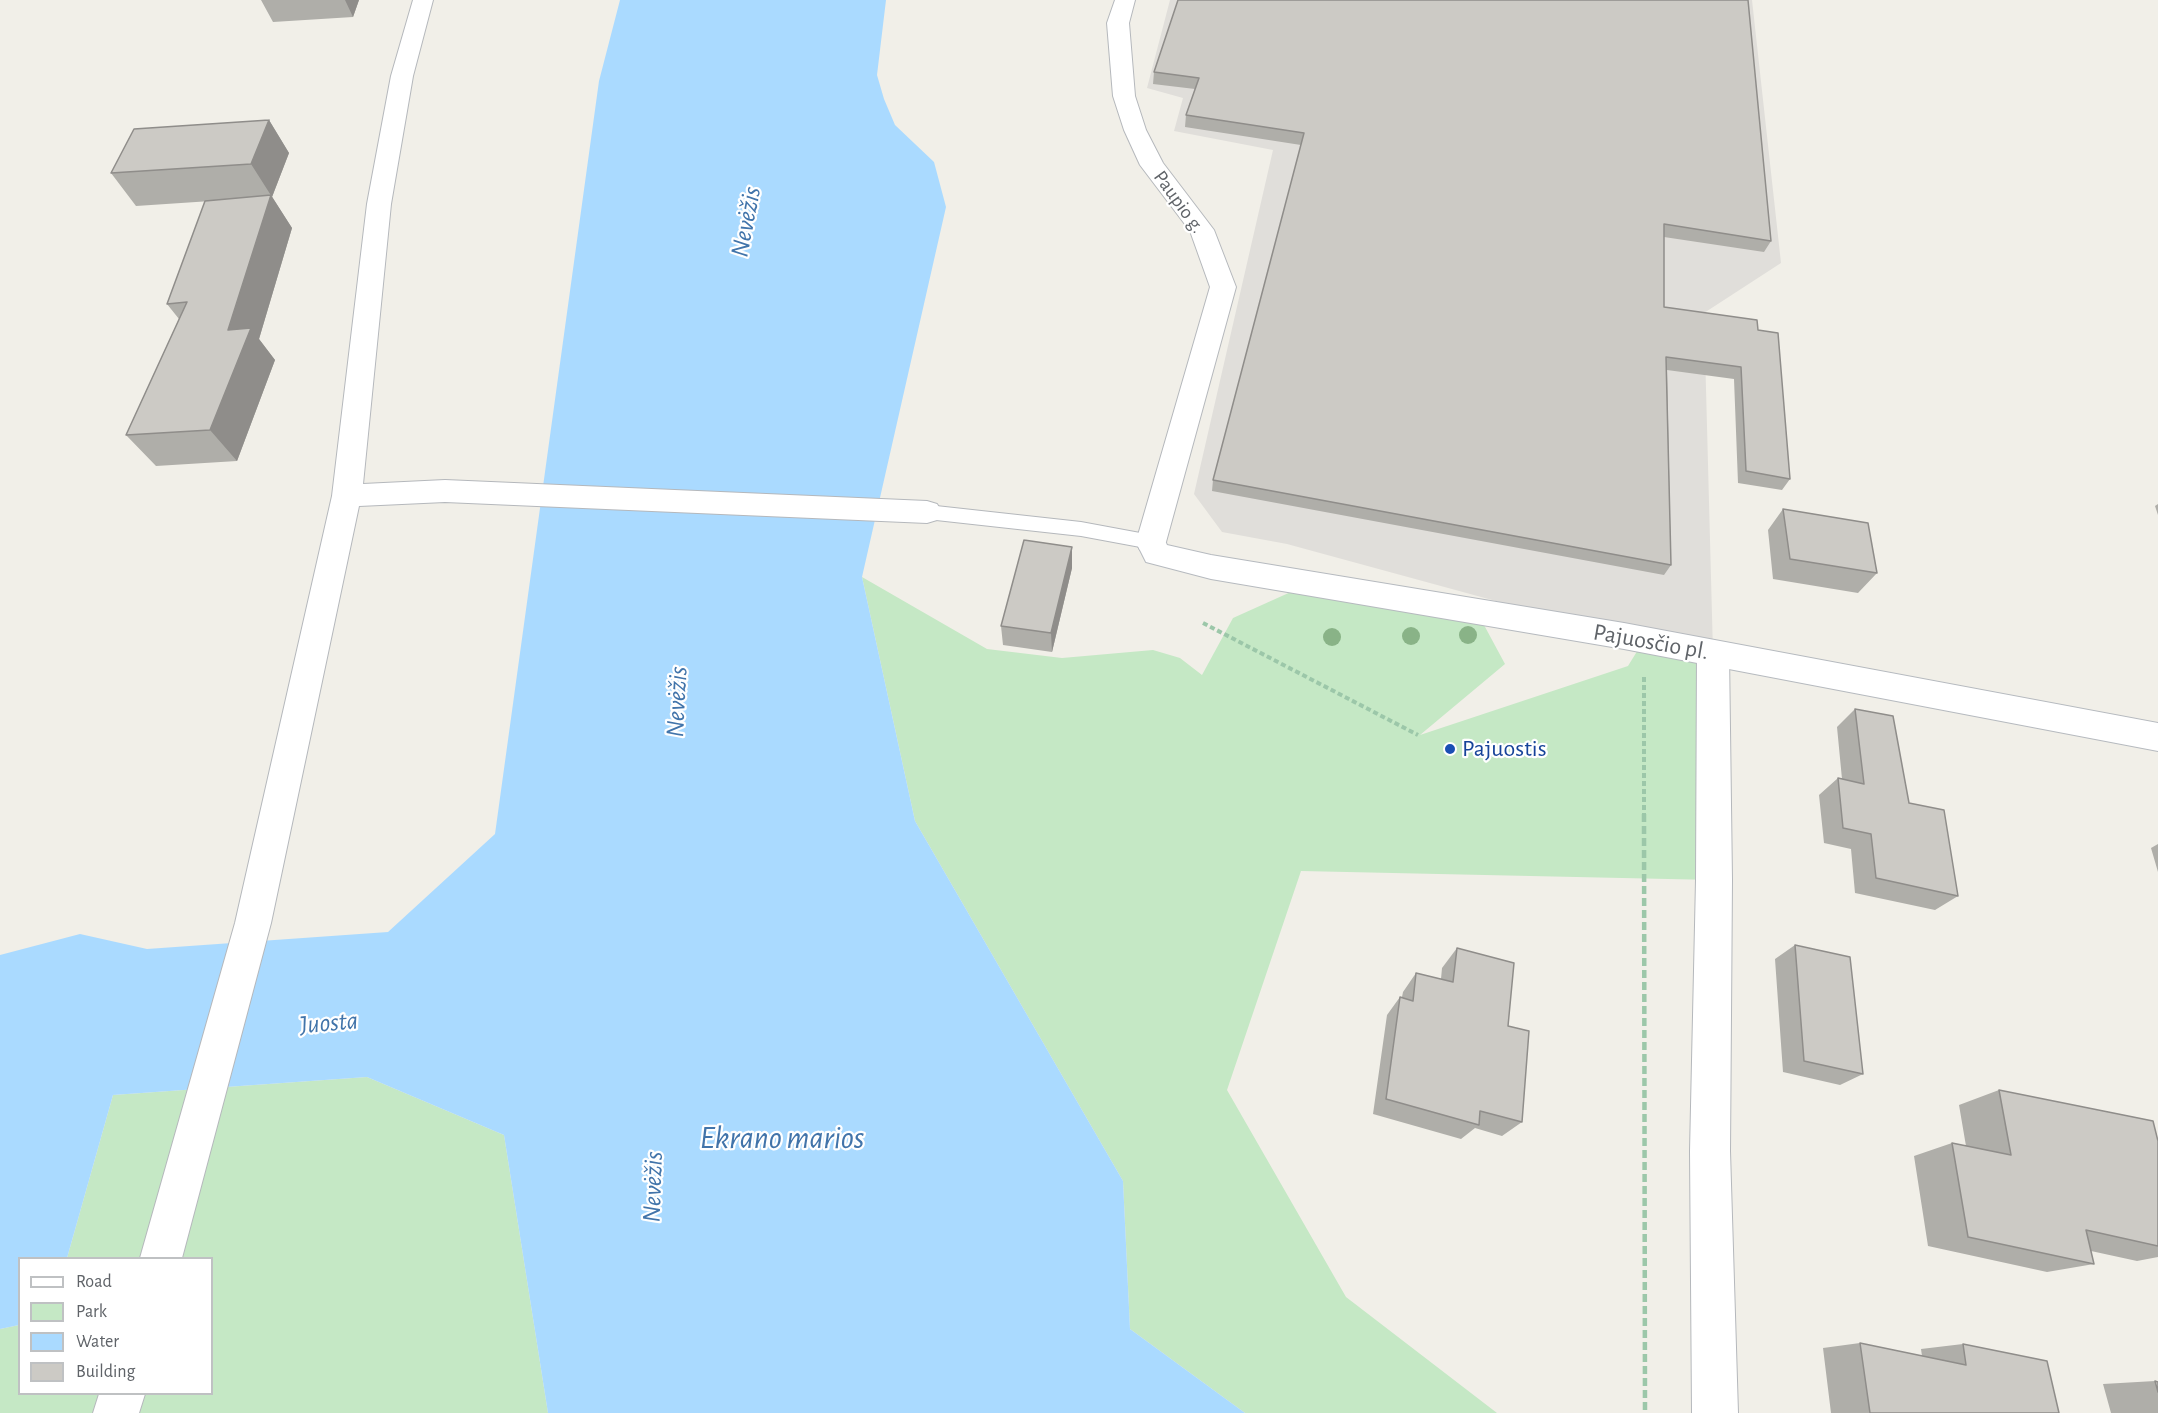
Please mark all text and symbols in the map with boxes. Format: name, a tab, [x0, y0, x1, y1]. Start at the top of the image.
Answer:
street label: Paupio g.	[1148, 166, 1210, 238]
water label: Nevėžis	[724, 184, 768, 260]
street label: Pajuosčio pl.	[1591, 618, 1711, 666]
water label: Nevėžis	[660, 666, 694, 738]
place label: Pajuostis	[1462, 735, 1547, 763]
marker: Pajuostis	[1443, 742, 1457, 756]
water label: Juosta	[299, 1005, 359, 1041]
water label: Ekrano marios	[700, 1119, 864, 1157]
water label: Nevėžis	[636, 1151, 670, 1223]
legend	[18, 1257, 213, 1395]
text: Road	[76, 1273, 112, 1291]
text: Park	[76, 1303, 107, 1321]
text: Water	[76, 1333, 119, 1351]
text: Building	[76, 1363, 135, 1381]

